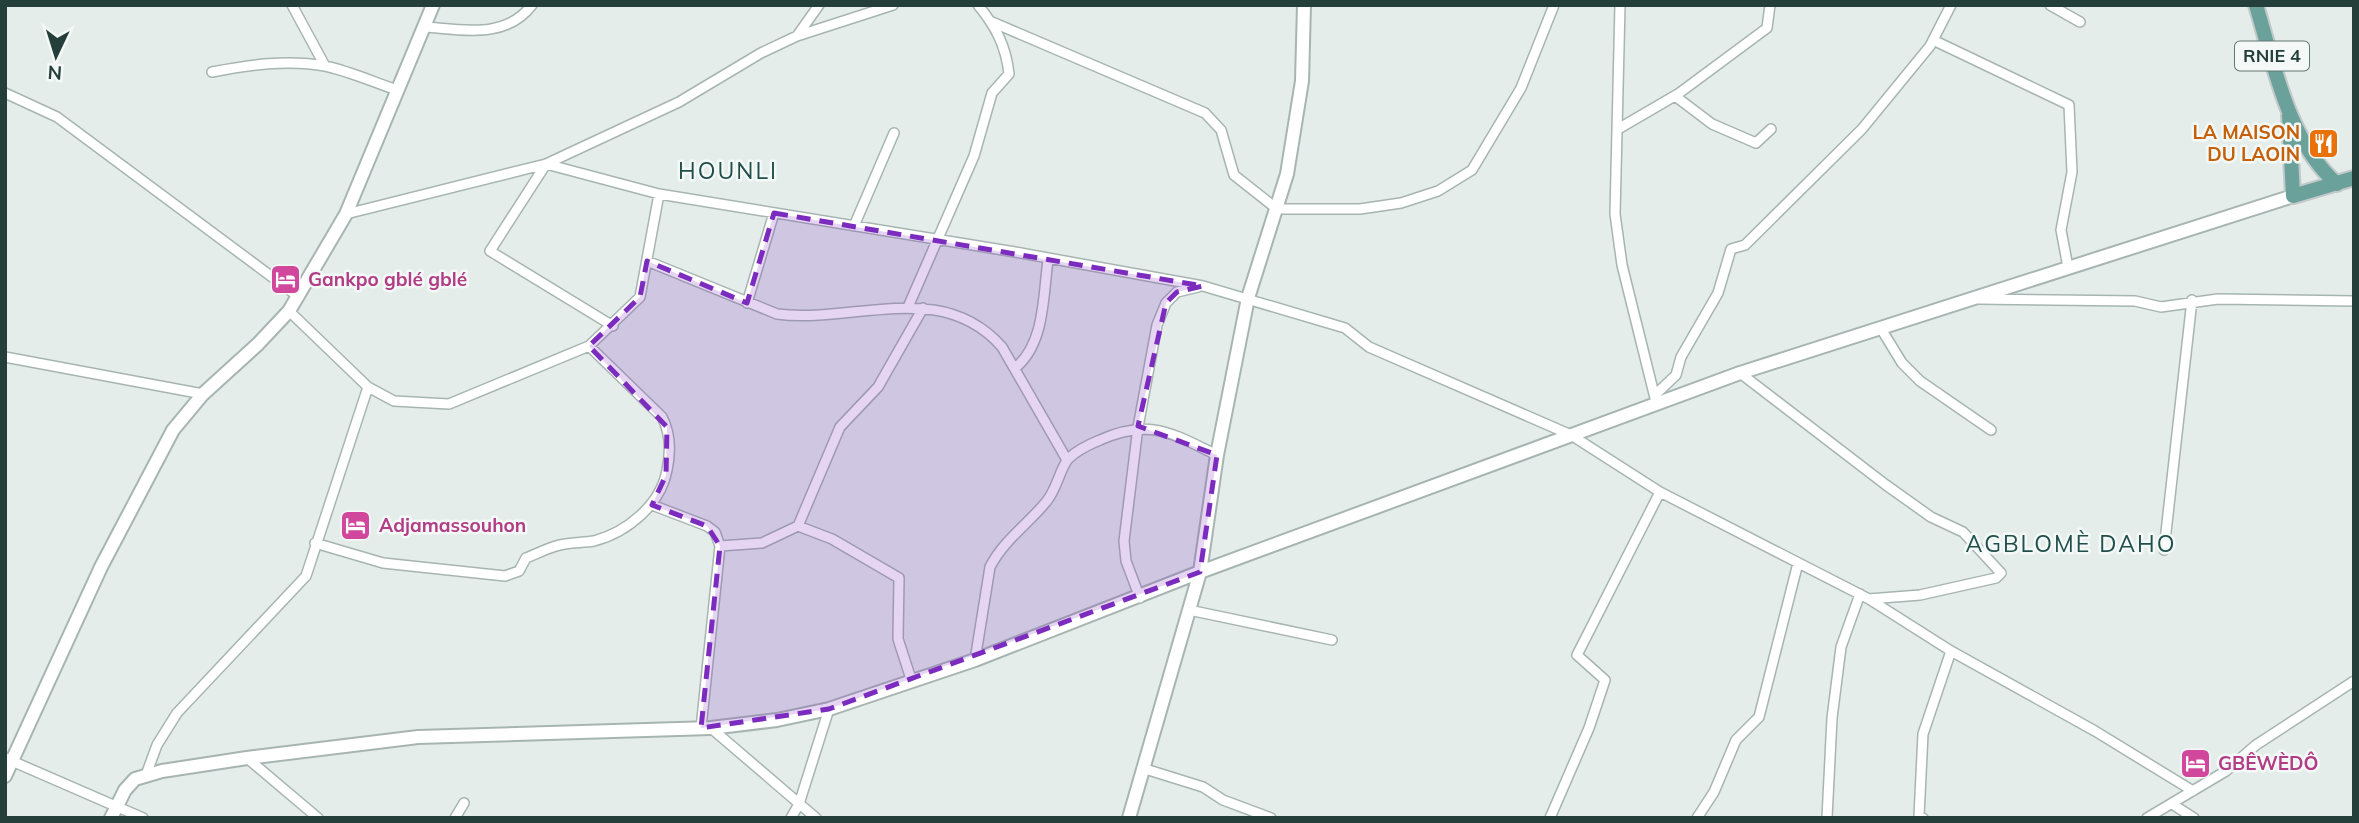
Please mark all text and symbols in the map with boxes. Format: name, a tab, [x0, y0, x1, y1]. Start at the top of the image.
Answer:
north arrow	[21, 21, 91, 91]
road number: RNIE 4	[2235, 42, 2309, 70]
text: N	[47, 60, 63, 85]
place label: LA MAISON DU LAOIN	[2192, 120, 2300, 166]
restaurant icon: LA MAISON DU LAOIN	[2306, 126, 2340, 160]
district label: HOUNLI	[678, 156, 778, 185]
hotel icon: Gankpo gblé gblé	[268, 262, 302, 296]
place label: Gankpo gblé gblé	[308, 267, 467, 291]
hotel icon: Adjamassouhon	[339, 508, 373, 542]
place label: Adjamassouhon	[379, 513, 526, 537]
district label: AGBLOMÈ DAHO	[1966, 529, 2176, 558]
hotel icon: GBÊWÈDÔ	[2178, 746, 2212, 780]
place label: GBÊWÈDÔ	[2218, 751, 2318, 775]

